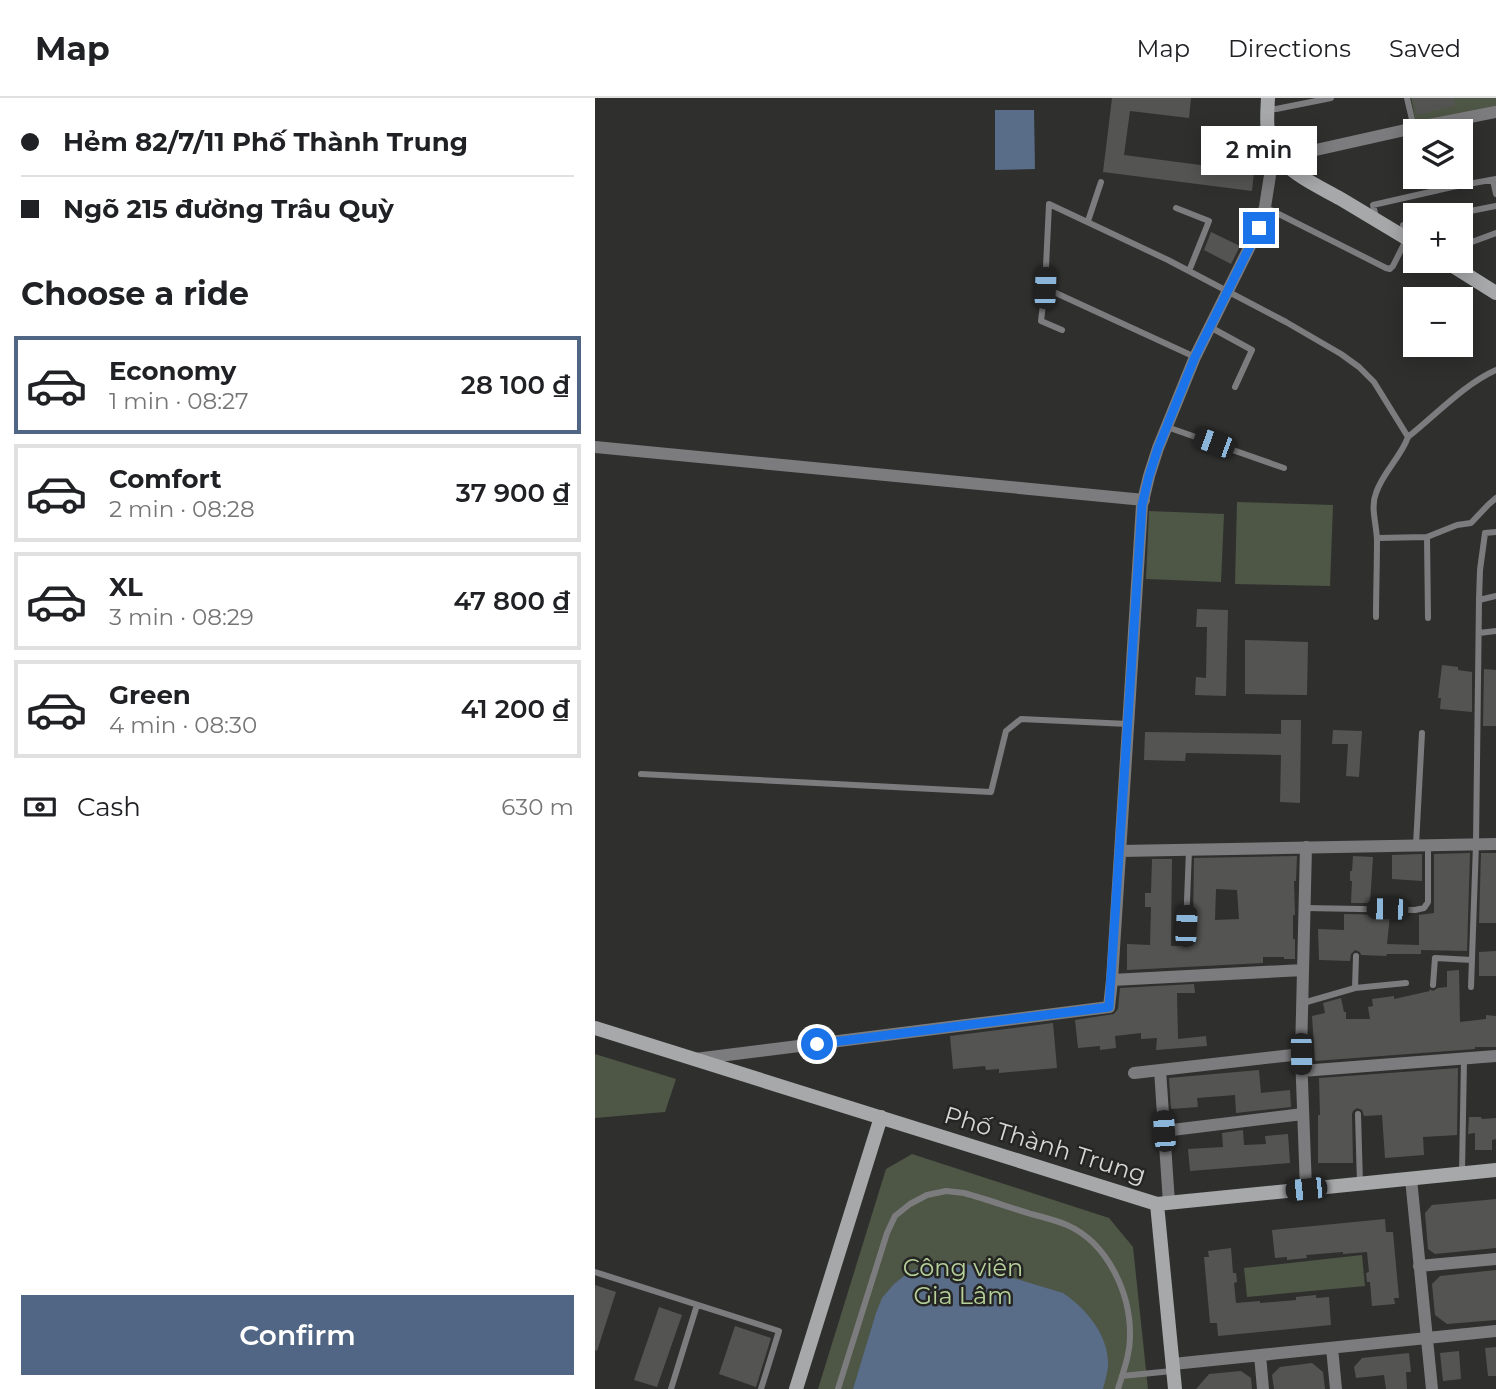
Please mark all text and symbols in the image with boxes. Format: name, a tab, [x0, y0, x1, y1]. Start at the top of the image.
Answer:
text: Map	[35, 28, 110, 68]
text: Map	[1137, 34, 1190, 63]
text: Directions	[1228, 34, 1351, 63]
text: Saved	[1389, 34, 1461, 63]
map controls	[1403, 119, 1473, 357]
button: layers	[1403, 119, 1473, 189]
text: Hẻm 82/7/11 Phố Thành Trung	[63, 126, 468, 158]
callout: 2 min	[1201, 127, 1317, 176]
text: 2 min	[1226, 136, 1292, 164]
text: Ngõ 215 đường Trâu Quỳ	[63, 193, 394, 225]
button: +	[1403, 203, 1473, 273]
route end	[1243, 212, 1275, 244]
car	[1034, 267, 1057, 309]
text: Choose a ride	[21, 274, 249, 313]
button: −	[1403, 287, 1473, 357]
icon: car	[25, 354, 88, 417]
text: Economy	[109, 355, 236, 387]
text: 28 100 ₫	[461, 369, 570, 401]
text: 1 min · 08:27	[109, 387, 249, 415]
car	[1191, 426, 1238, 460]
icon: car	[25, 462, 88, 525]
text: Comfort	[109, 463, 221, 495]
text: 37 900 ₫	[456, 477, 570, 509]
text: 2 min · 08:28	[109, 495, 255, 523]
icon: car	[25, 570, 88, 633]
text: XL	[109, 571, 143, 603]
text: 47 800 ₫	[454, 585, 570, 617]
text: 3 min · 08:29	[109, 603, 254, 631]
icon: car	[25, 678, 88, 741]
text: Green	[109, 679, 191, 711]
text: 41 200 ₫	[461, 693, 570, 725]
text: 4 min · 08:30	[109, 711, 257, 739]
icon: cash	[21, 788, 59, 826]
text: Cash	[77, 791, 141, 823]
text: 630 m	[501, 793, 574, 821]
car	[1366, 898, 1409, 920]
car	[1175, 904, 1198, 948]
route start	[801, 1028, 833, 1060]
car	[1291, 1033, 1312, 1075]
street label: Phố Thành Trung	[941, 1100, 1150, 1189]
car	[1153, 1109, 1176, 1153]
car	[1285, 1176, 1328, 1202]
park label: Công viên Gia Lâm	[903, 1253, 1023, 1310]
button: Confirm	[21, 1295, 574, 1375]

